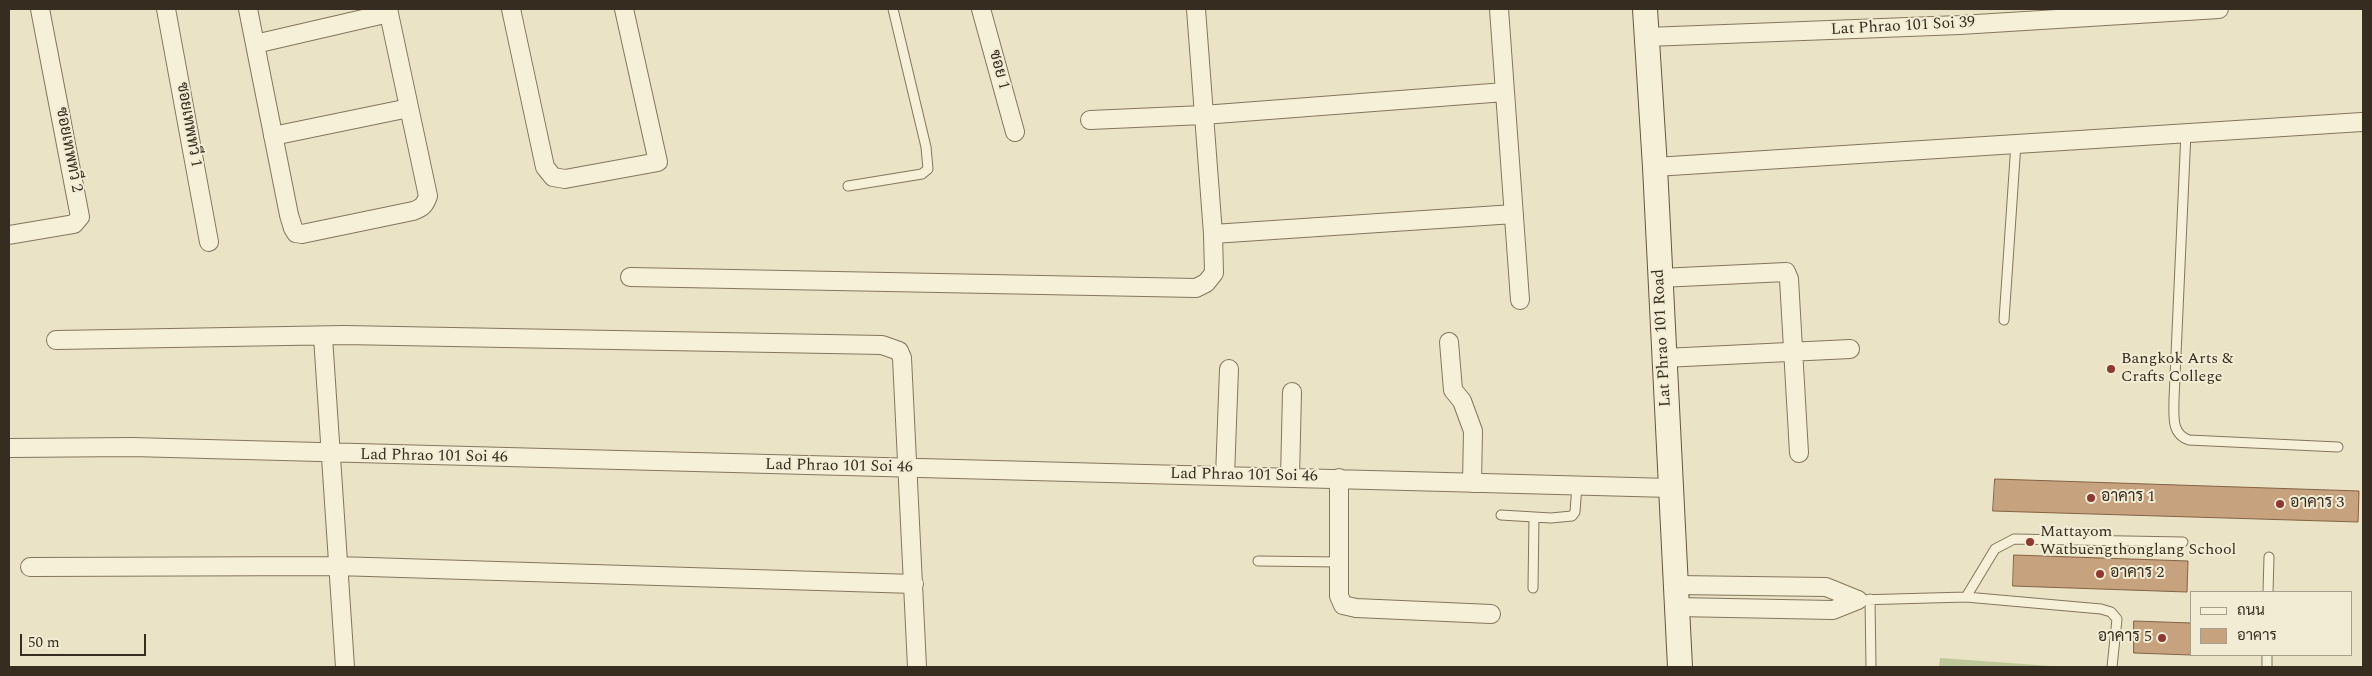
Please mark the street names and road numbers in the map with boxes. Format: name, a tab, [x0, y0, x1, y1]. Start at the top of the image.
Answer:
street label: Lat Phrao 101 Soi 39	[1830, 14, 1976, 40]
street label: ซอย 1	[983, 48, 1013, 92]
street label: ซอยเทพทวี 1	[171, 81, 205, 169]
street label: ซอยเทพทวี 2	[50, 106, 86, 194]
street label: Lat Phrao 101 Road	[1650, 269, 1676, 407]
street label: Lad Phrao 101 Soi 46	[360, 446, 508, 468]
street label: Lad Phrao 101 Soi 46	[765, 456, 913, 478]
street label: Lad Phrao 101 Soi 46	[1170, 465, 1318, 487]

